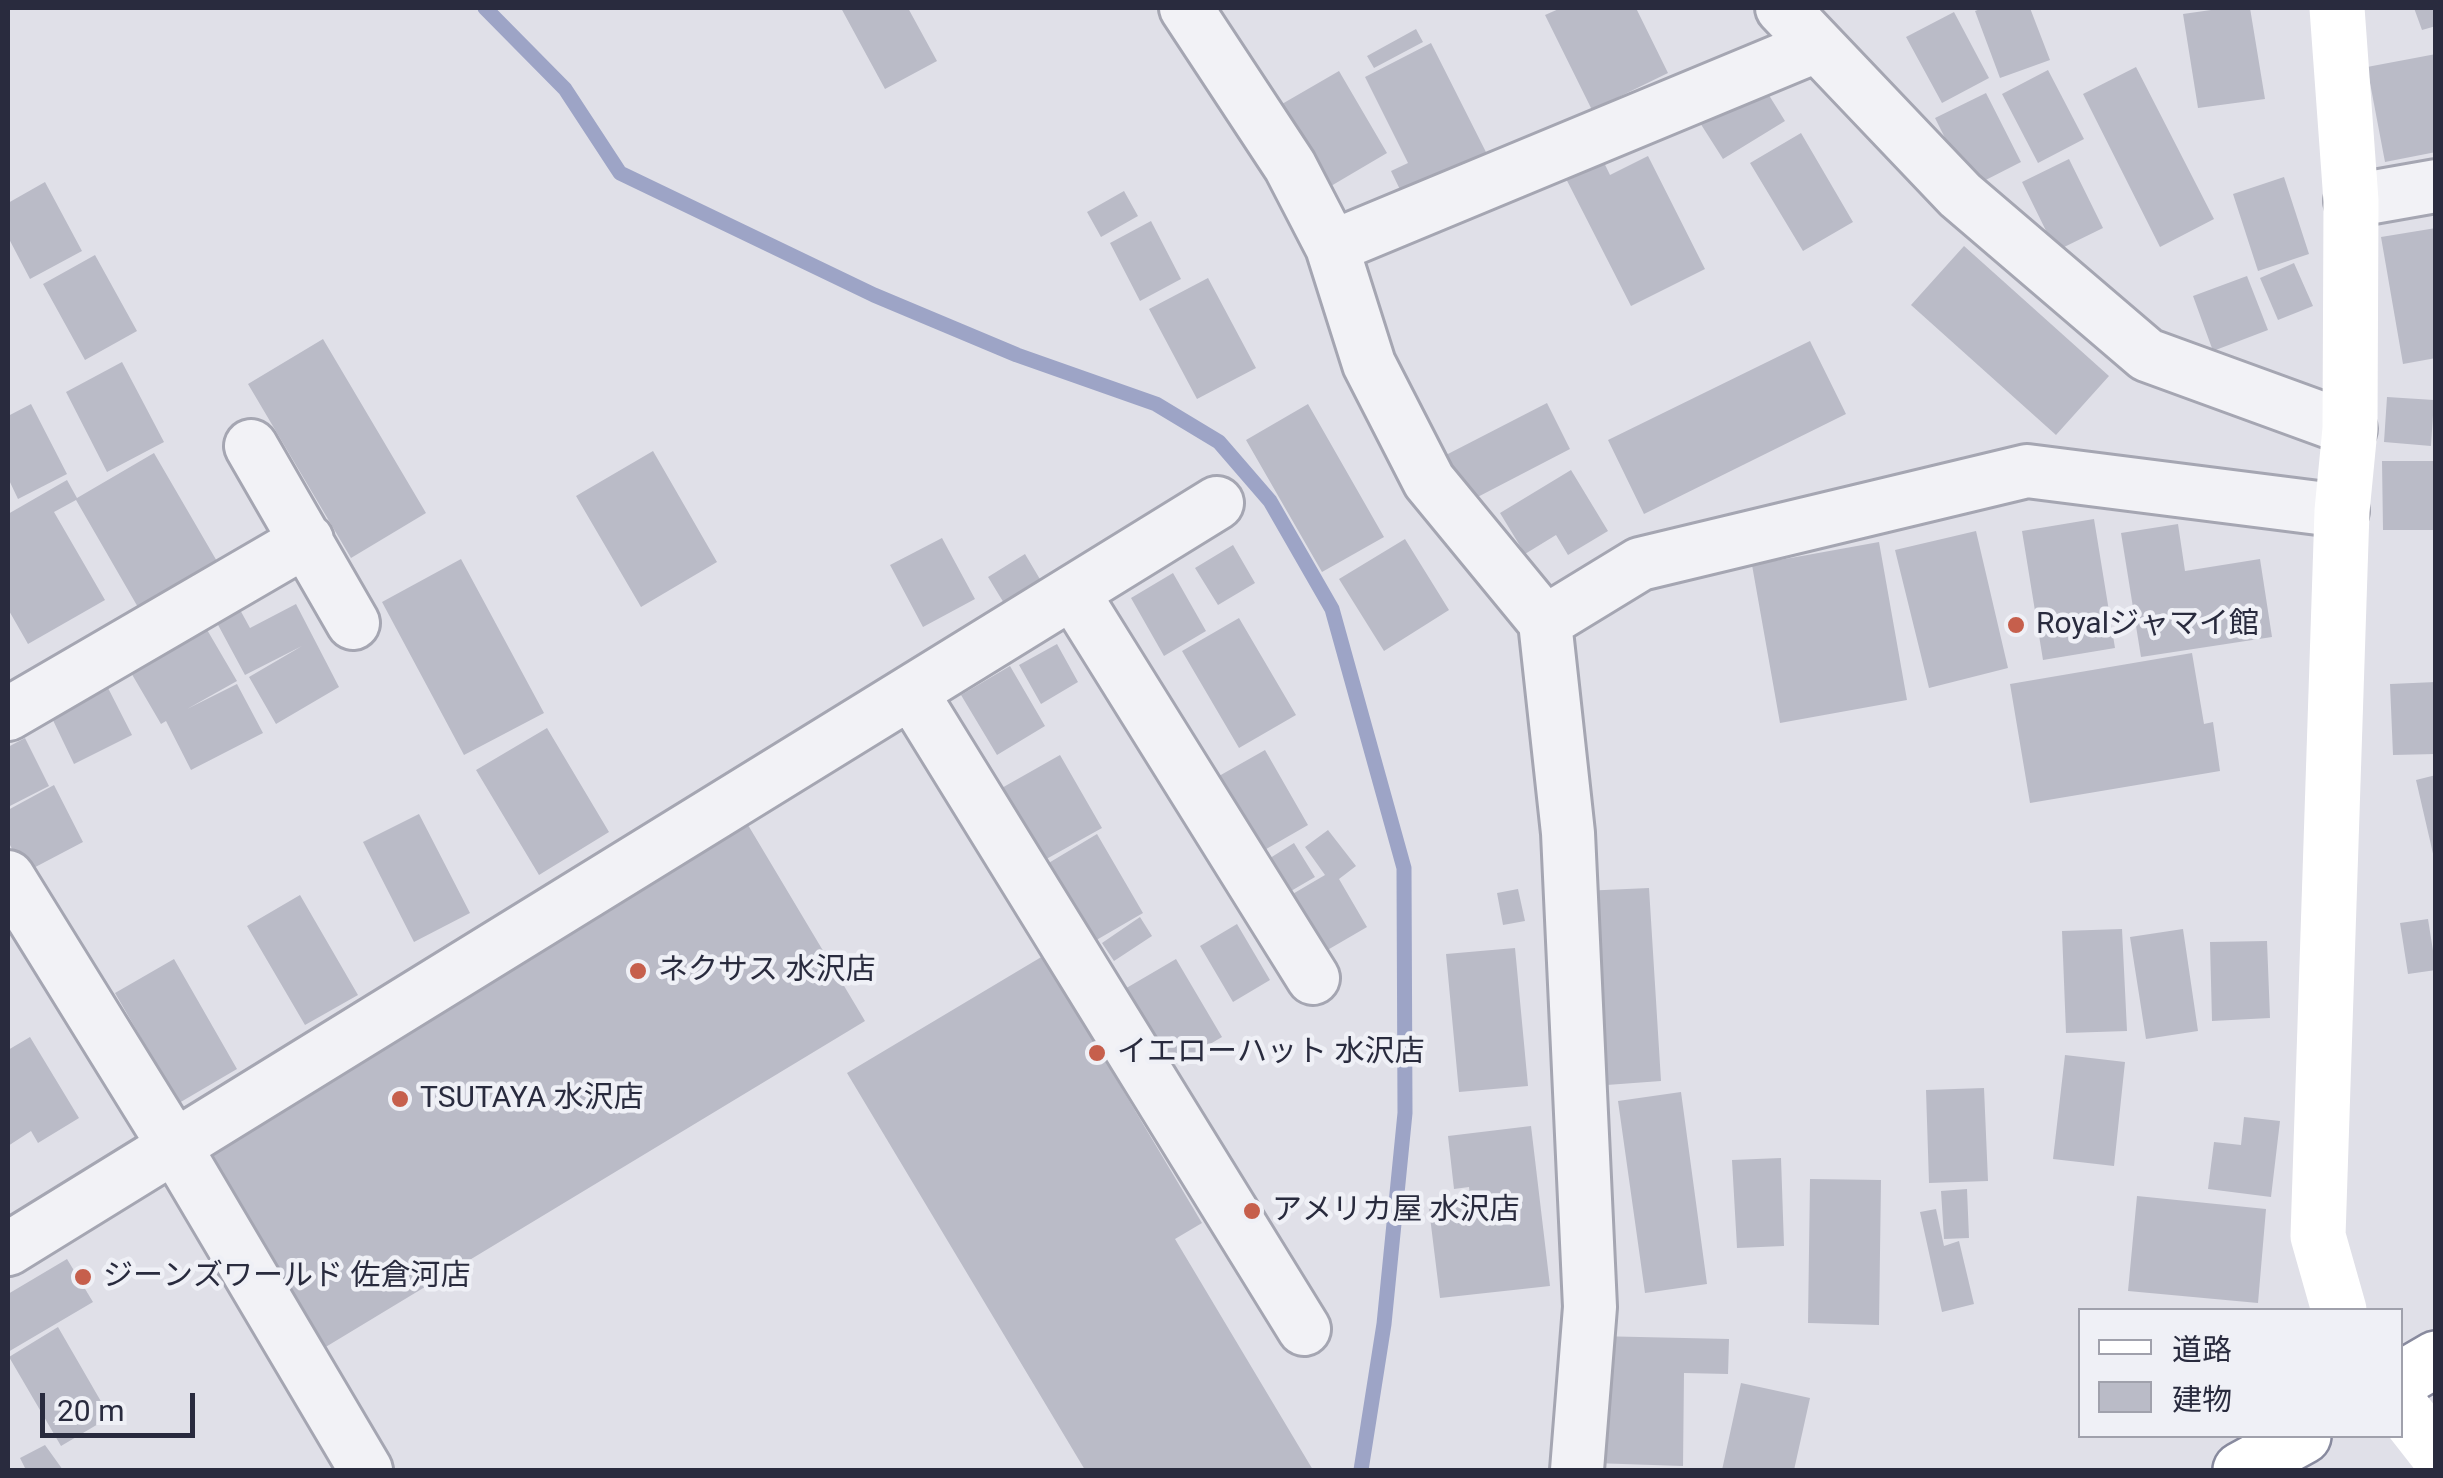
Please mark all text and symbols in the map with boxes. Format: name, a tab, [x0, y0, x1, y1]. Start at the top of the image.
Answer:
place label: Royalジャマイ館	[2036, 607, 2259, 643]
marker: Royalジャマイ館	[2005, 614, 2027, 636]
place label: ネクサス 水沢店	[658, 953, 875, 989]
marker: ネクサス 水沢店	[627, 960, 649, 982]
place label: イエローハット 水沢店	[1117, 1035, 1424, 1071]
marker: イエローハット 水沢店	[1086, 1042, 1108, 1064]
place label: TSUTAYA 水沢店	[420, 1081, 644, 1117]
marker: TSUTAYA 水沢店	[389, 1088, 411, 1110]
place label: アメリカ屋 水沢店	[1272, 1193, 1519, 1229]
marker: アメリカ屋 水沢店	[1241, 1200, 1263, 1222]
place label: ジーンズワールド 佐倉河店	[103, 1259, 470, 1295]
marker: ジーンズワールド 佐倉河店	[72, 1266, 94, 1288]
legend	[2078, 1308, 2403, 1438]
text: 道路	[2172, 1332, 2232, 1367]
scale bar	[45, 1373, 200, 1435]
text: 建物	[2172, 1382, 2232, 1417]
text: 20 m	[57, 1393, 124, 1428]

